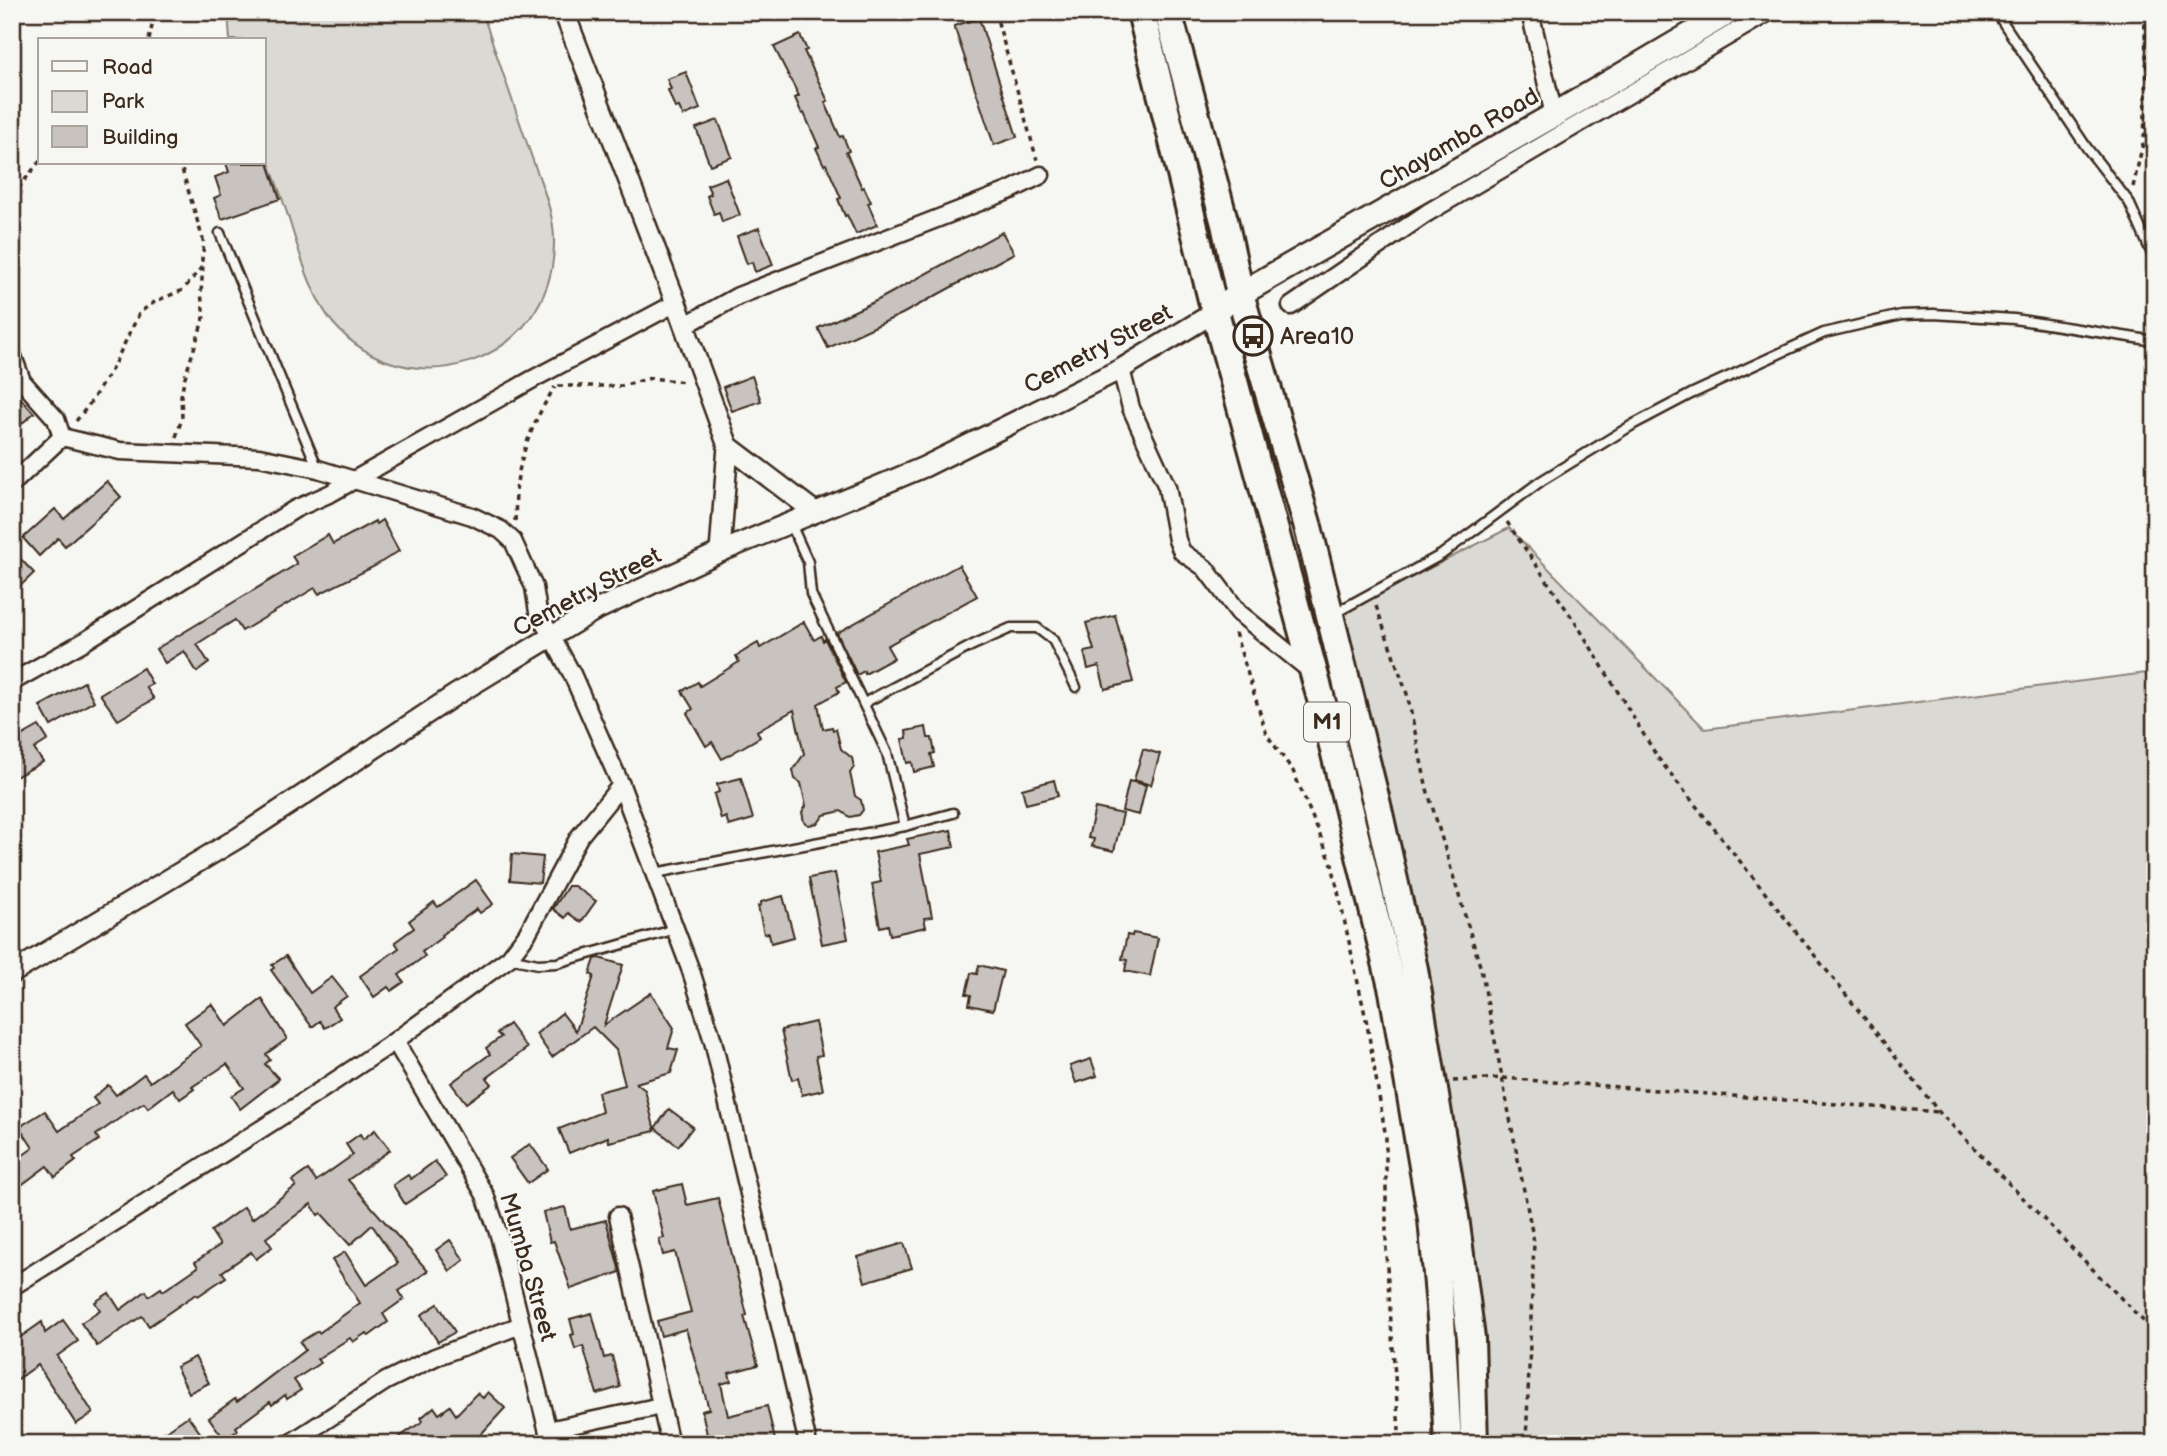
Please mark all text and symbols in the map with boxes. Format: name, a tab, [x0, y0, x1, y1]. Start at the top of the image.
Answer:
legend	[38, 38, 266, 164]
text: Road	[102, 55, 153, 80]
street label: Chayamba Road	[1374, 82, 1544, 196]
text: Park	[102, 89, 145, 114]
text: Building	[102, 125, 178, 150]
street label: Cemetry Street	[1019, 297, 1178, 400]
bus stop icon: Area10	[1232, 315, 1274, 357]
place label: Area10	[1280, 322, 1354, 351]
street label: Cemetry Street	[508, 540, 667, 643]
road number: M1	[1304, 702, 1350, 742]
street label: Mumba Street	[493, 1189, 563, 1345]

